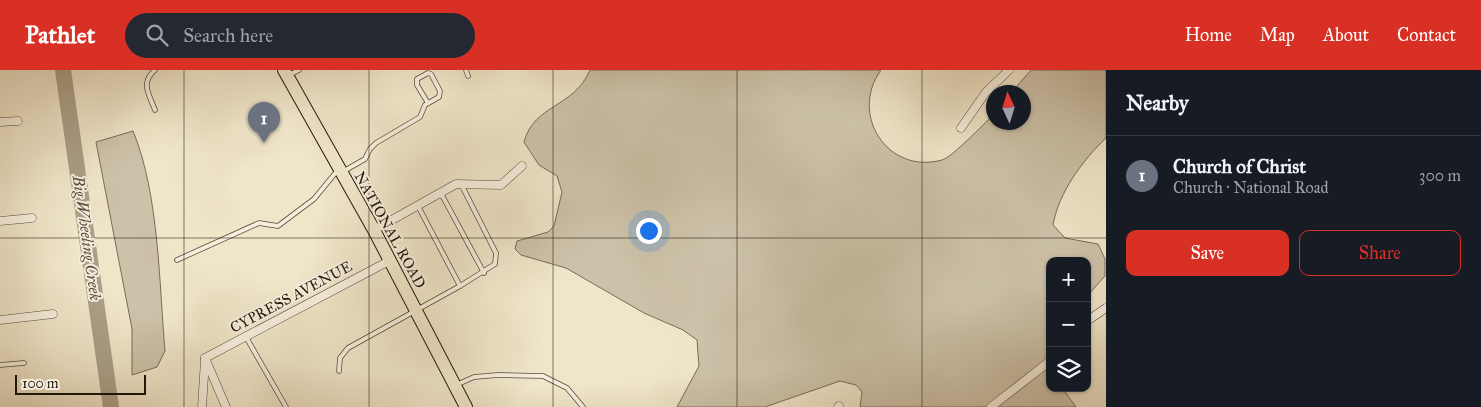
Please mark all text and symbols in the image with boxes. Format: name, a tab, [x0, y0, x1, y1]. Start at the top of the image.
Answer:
search box	[125, 13, 475, 58]
text: Pathlet	[25, 20, 95, 50]
icon: search	[143, 21, 171, 49]
text: Search here	[183, 24, 273, 47]
text: Home	[1185, 24, 1232, 46]
text: Map	[1260, 24, 1295, 46]
text: About	[1323, 24, 1369, 46]
text: Contact	[1397, 24, 1456, 46]
north arrow	[986, 85, 1031, 130]
text: Nearby	[1126, 90, 1189, 116]
pin: 1	[248, 102, 280, 143]
text: Church of Christ	[1173, 155, 1306, 178]
text: 1	[1139, 166, 1145, 185]
text: 300 m	[1419, 166, 1461, 185]
street label: NATIONAL ROAD	[350, 169, 430, 292]
water label: Big Wheeling Creek	[69, 173, 105, 302]
text: Church · National Road	[1173, 178, 1329, 197]
your location	[636, 218, 662, 244]
button: Save	[1126, 230, 1289, 276]
button: Share	[1299, 230, 1461, 276]
street label: CYPRESS AVENUE	[227, 257, 355, 337]
map controls	[1046, 257, 1091, 392]
button: +	[1046, 257, 1091, 302]
button: −	[1046, 302, 1091, 347]
button: layers	[1046, 347, 1091, 392]
scale bar	[15, 372, 146, 395]
text: 100 m	[22, 375, 59, 392]

